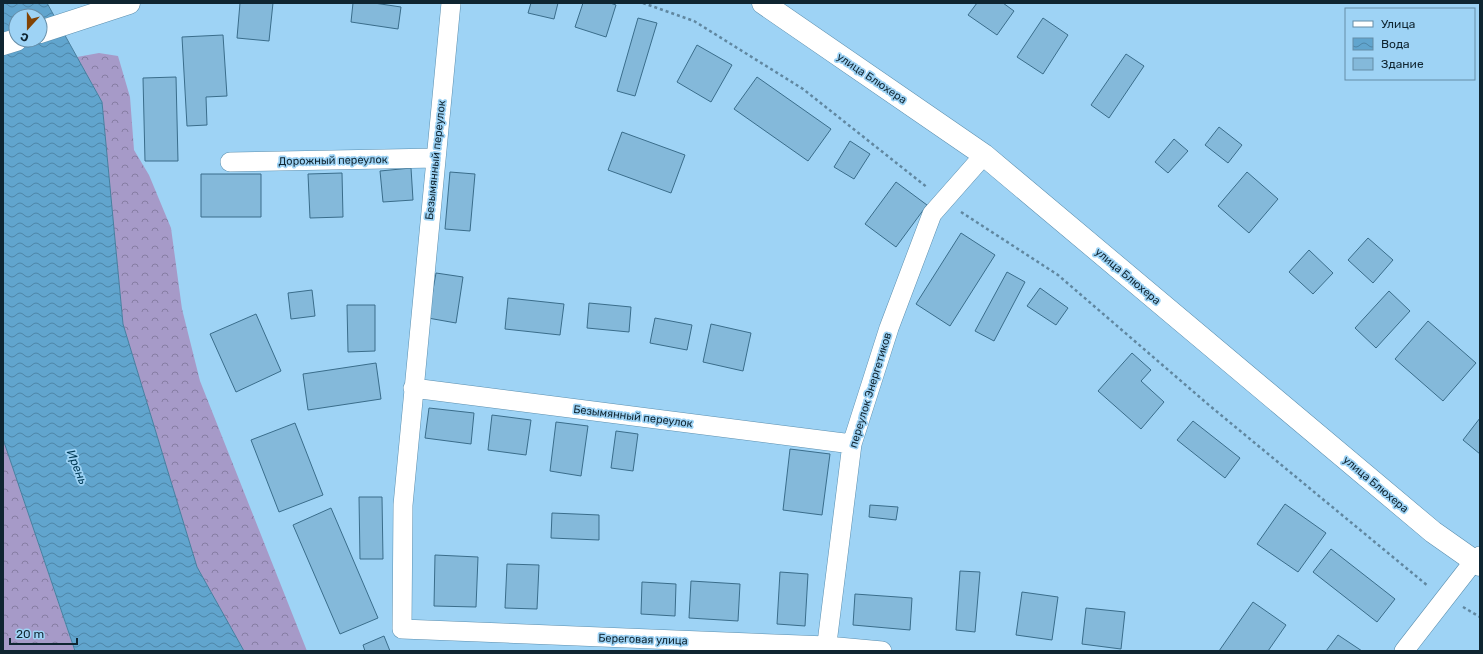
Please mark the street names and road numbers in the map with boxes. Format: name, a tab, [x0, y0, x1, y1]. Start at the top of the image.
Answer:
street label: улица Блюхера	[834, 50, 909, 107]
street label: Безымянный переулок	[423, 100, 448, 220]
street label: Дорожный переулок	[278, 153, 388, 168]
street label: улица Блюхера	[1092, 245, 1163, 307]
street label: переулок Энергетиков	[847, 331, 894, 449]
street label: Безымянный переулок	[573, 403, 693, 430]
street label: улица Блюхера	[1340, 453, 1411, 515]
street label: Береговая улица	[598, 631, 688, 648]

